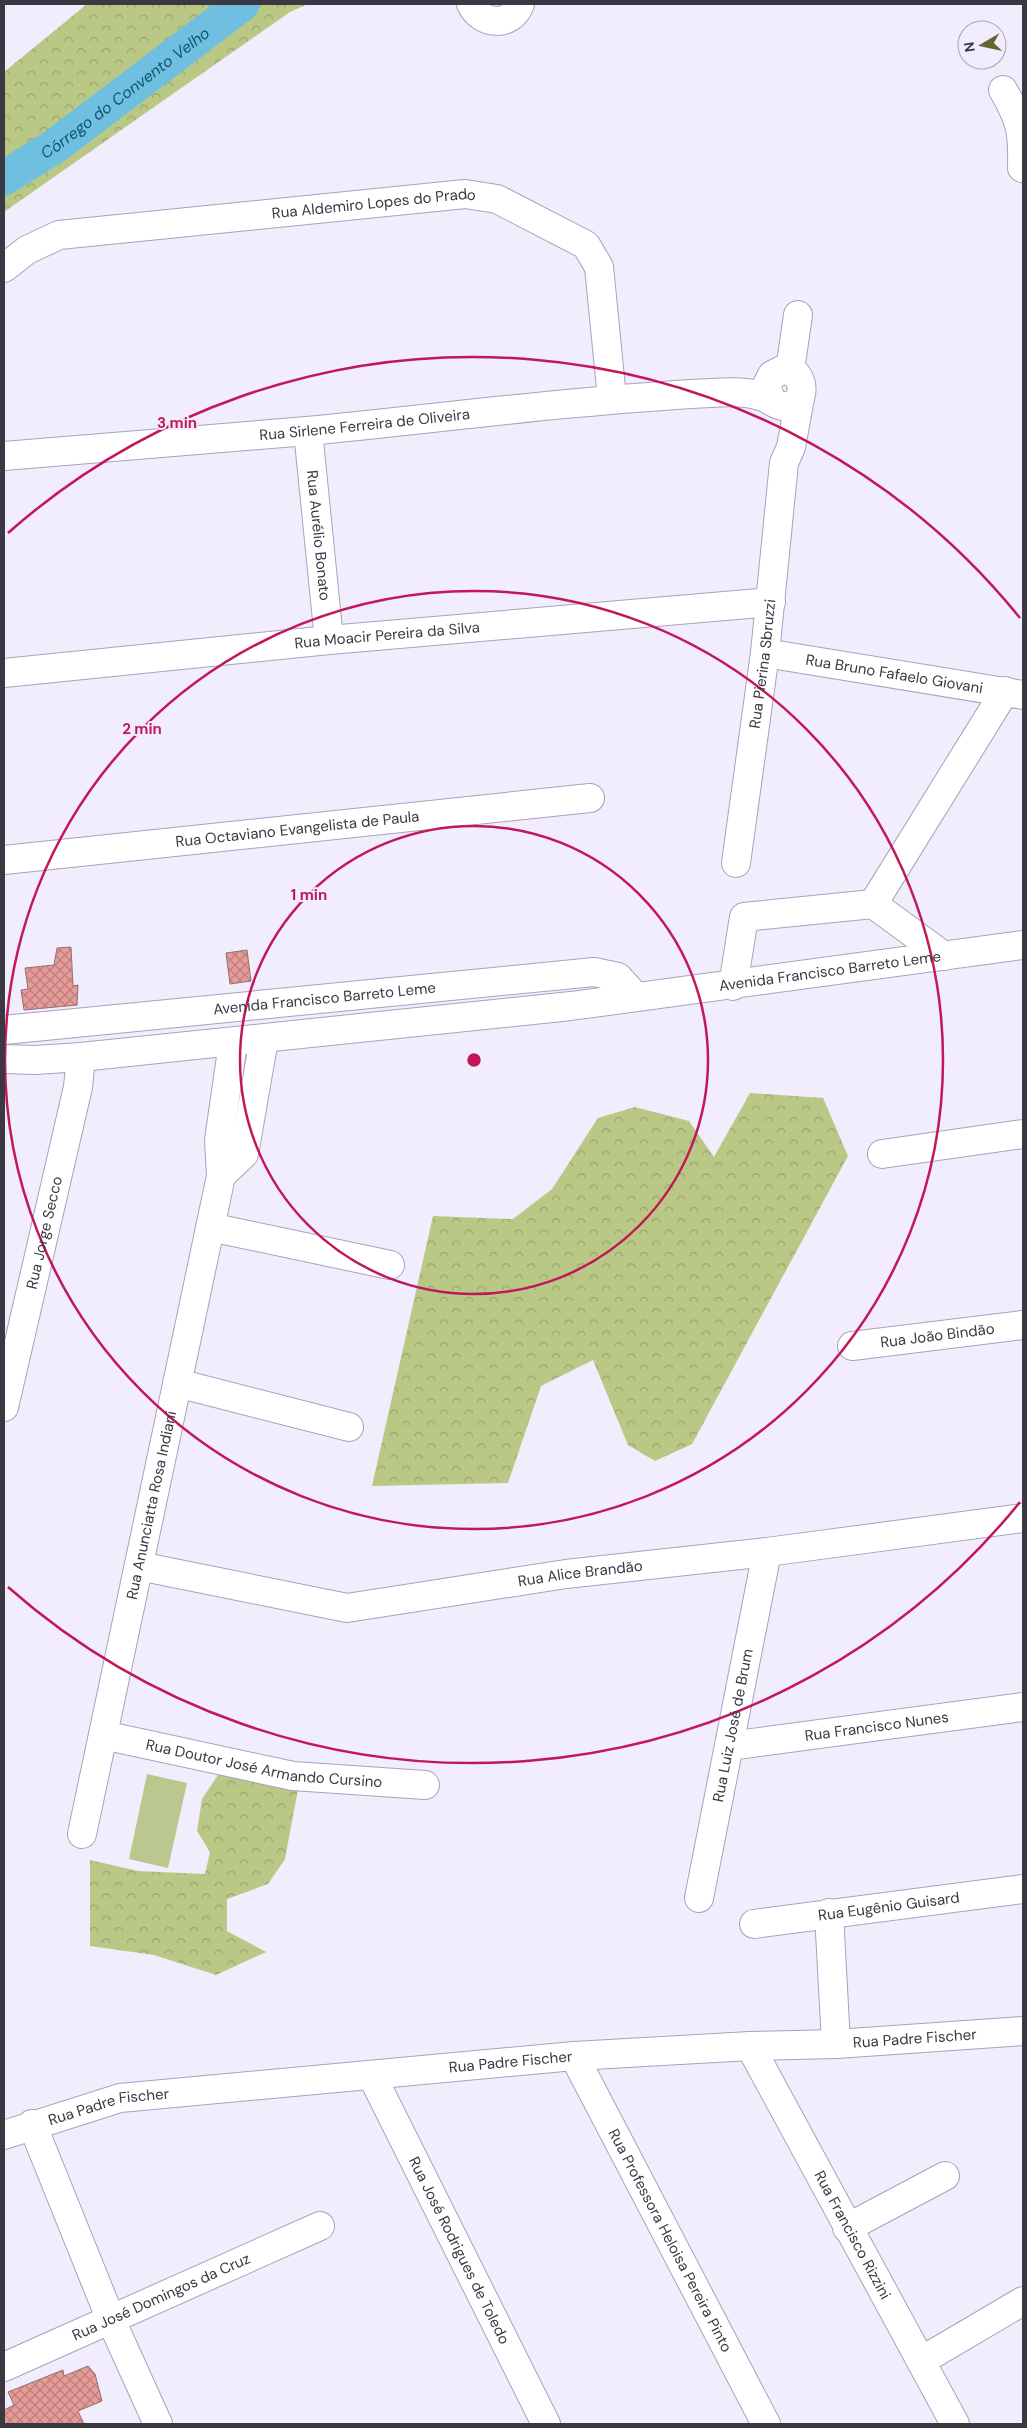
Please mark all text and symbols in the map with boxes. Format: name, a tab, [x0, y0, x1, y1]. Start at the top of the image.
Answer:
north arrow	[957, 20, 1007, 70]
water label: Córrego do Convento Velho	[37, 22, 214, 164]
text: N	[959, 41, 979, 53]
street label: Rua Aldemiro Lopes do Prado	[271, 184, 477, 223]
street label: Rua Sirlene Ferreira de Oliveira	[259, 404, 471, 445]
text: 3 min	[157, 413, 197, 433]
street label: Rua Aurélio Bonato	[302, 469, 335, 602]
street label: Rua Pierina Sbruzzi	[745, 598, 780, 730]
street label: Rua Moacir Pereira da Silva	[293, 617, 481, 653]
street label: Rua Bruno Fafaelo Giovani	[804, 650, 984, 698]
text: 2 min	[122, 719, 162, 739]
street label: Rua Octaviano Evangelista de Paula	[175, 806, 420, 852]
text: 1 min	[291, 885, 327, 905]
street label: Avenida Francisco Barreto Leme	[718, 946, 942, 996]
street label: Avenida Francisco Barreto Leme	[212, 978, 437, 1019]
centre of rings	[465, 1051, 483, 1069]
street label: Rua Jorge Secco	[22, 1174, 67, 1291]
street label: Rua João Bindão	[879, 1319, 996, 1352]
street label: Rua Anunciatta Rosa Indiani	[122, 1409, 181, 1601]
street label: Rua Alice Brandão	[516, 1556, 644, 1591]
street label: Rua Luiz José de Brum	[708, 1647, 758, 1804]
street label: Rua Francisco Nunes	[804, 1707, 950, 1746]
street label: Rua Doutor José Armando Cursino	[144, 1735, 383, 1792]
street label: Rua Eugênio Guisard	[817, 1887, 961, 1926]
street label: Rua Padre Fischer	[852, 2024, 978, 2053]
street label: Rua Padre Fischer	[448, 2046, 574, 2078]
street label: Rua Padre Fischer	[46, 2083, 170, 2130]
street label: Rua Professora Heloisa Pereira Pinto	[604, 2125, 737, 2356]
street label: Rua José Rodrigues de Toledo	[404, 2153, 515, 2348]
street label: Rua Francisco Rizzini	[810, 2167, 895, 2303]
street label: Rua José Domingos da Cruz	[69, 2248, 253, 2345]

